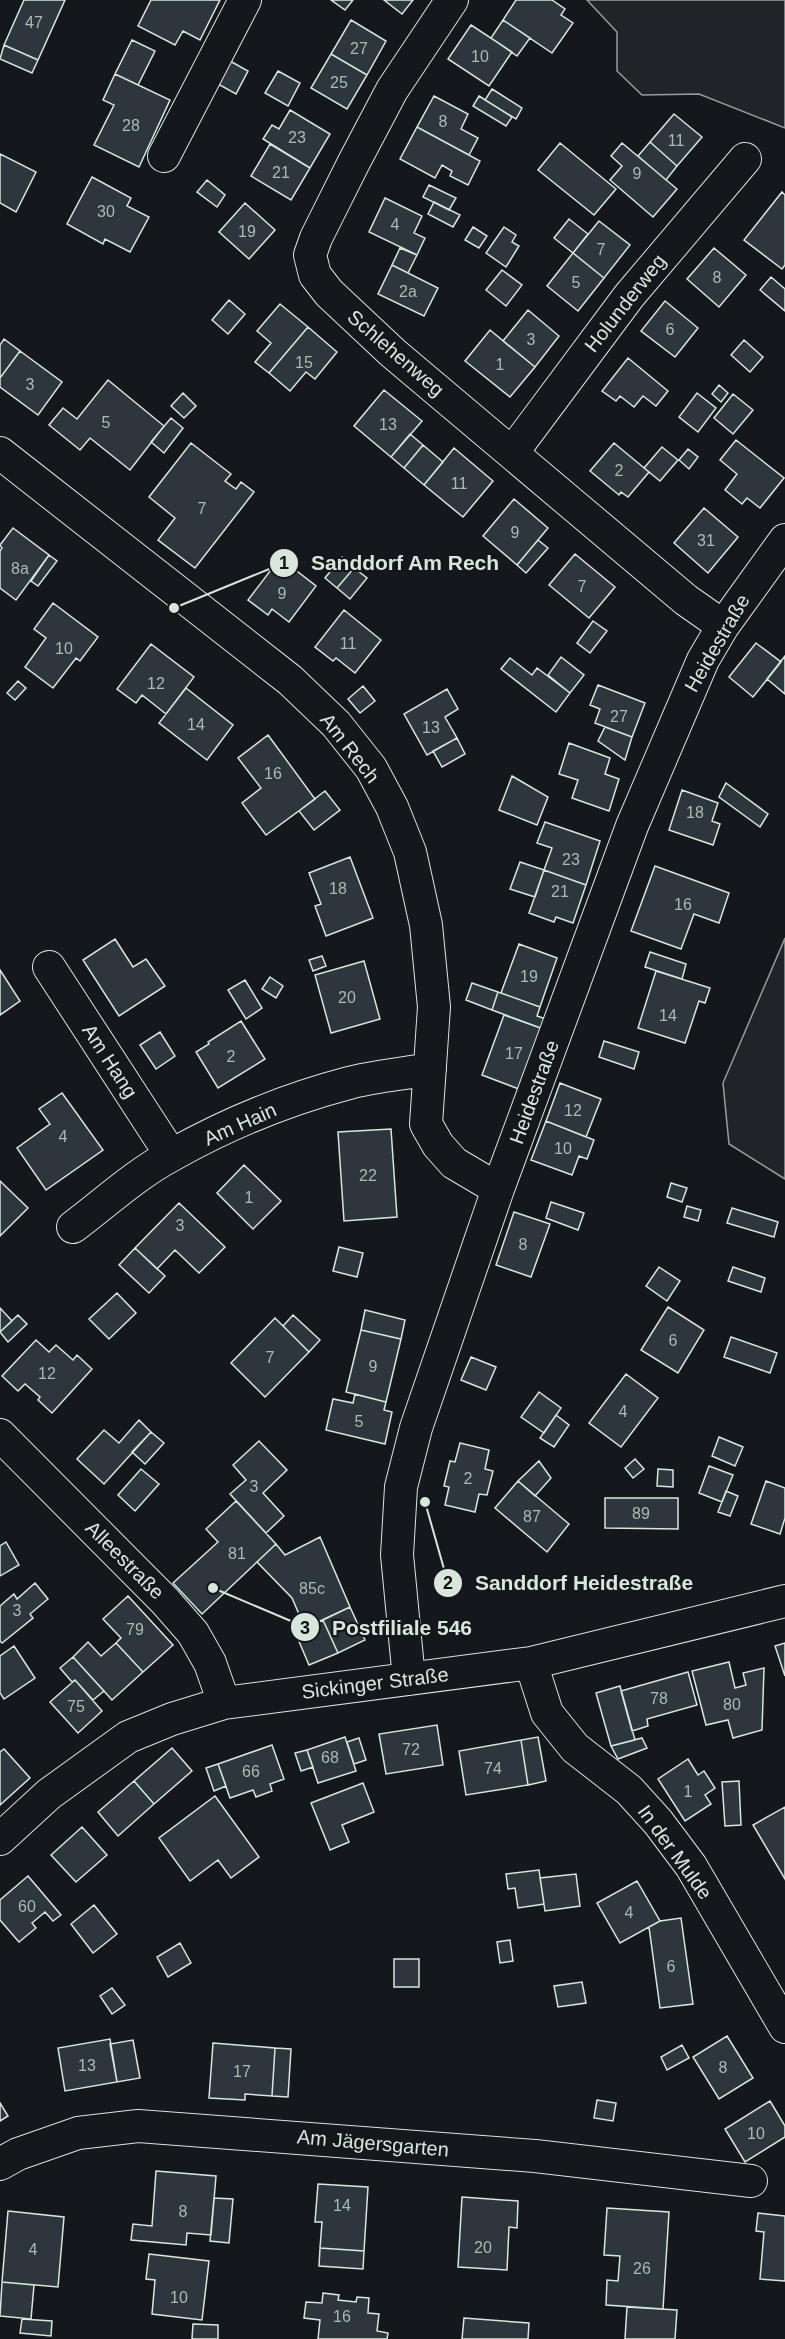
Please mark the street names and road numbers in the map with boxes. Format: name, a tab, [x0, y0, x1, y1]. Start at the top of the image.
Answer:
street label: Holunderweg	[580, 250, 670, 356]
street label: Schlehenweg	[343, 305, 449, 401]
street label: Heidestraße	[680, 590, 754, 696]
street label: Am Rech	[316, 709, 384, 787]
street label: Am Hang	[78, 1020, 142, 1102]
street label: Heidestraße	[505, 1037, 563, 1147]
street label: Am Hain	[200, 1098, 280, 1150]
street label: Alleestraße	[81, 1516, 169, 1604]
street label: Sickinger Straße	[300, 1663, 450, 1703]
street label: In der Mulde	[633, 1801, 717, 1903]
street label: Am Jägersgarten	[296, 2125, 450, 2161]

